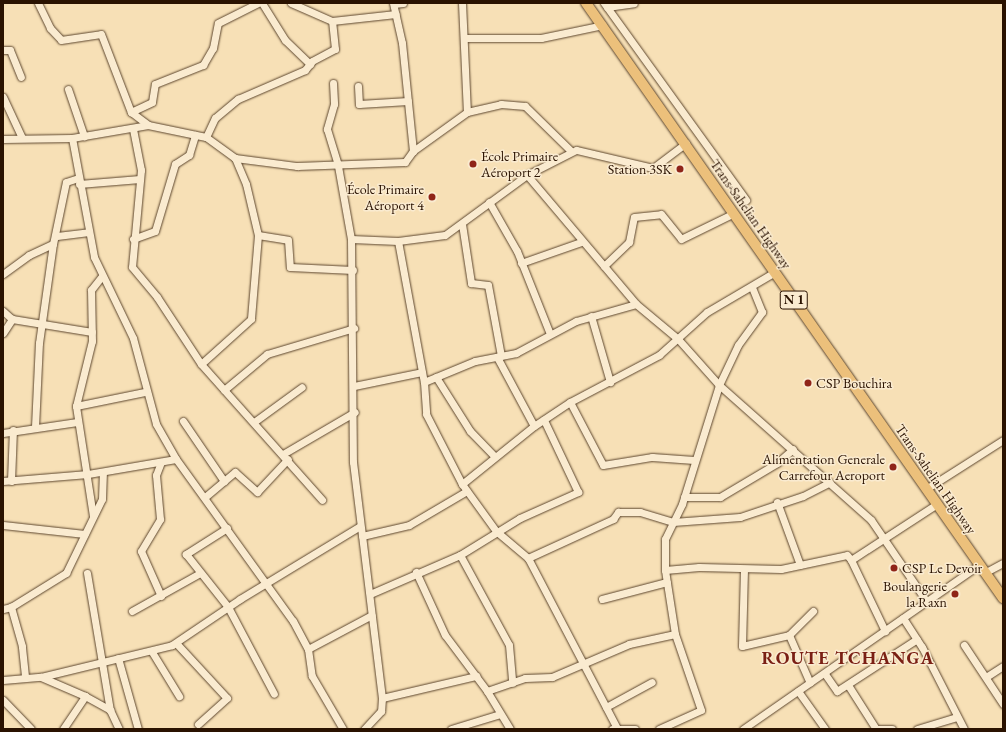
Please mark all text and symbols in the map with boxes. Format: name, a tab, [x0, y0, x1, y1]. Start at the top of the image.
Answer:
place label: École Primaire Aéroport 2	[481, 148, 558, 180]
street label: Trans-Sahelian Highway	[707, 156, 795, 272]
marker: École Primaire Aéroport 2	[468, 159, 478, 169]
place label: Station 3SK	[608, 161, 672, 177]
marker: Station 3SK	[675, 164, 685, 174]
place label: École Primaire Aéroport 4	[347, 181, 424, 214]
marker: École Primaire Aéroport 4	[427, 192, 437, 202]
road number: N 1	[779, 289, 809, 311]
place label: CSP Bouchira	[816, 375, 892, 391]
marker: CSP Bouchira	[803, 378, 813, 388]
street label: Trans-Sahelian Highway	[892, 421, 980, 537]
place label: Alimentation Generale Carrefour Aeroport	[762, 451, 885, 484]
marker: Alimentation Generale Carrefour Aeroport	[888, 462, 898, 472]
place label: CSP Le Devoir	[902, 560, 982, 576]
marker: CSP Le Devoir	[889, 563, 899, 573]
place label: Boulangerie la Raxn	[883, 578, 947, 610]
marker: Boulangerie la Raxn	[950, 589, 960, 599]
district label: ROUTE TCHANGA	[762, 647, 934, 669]

